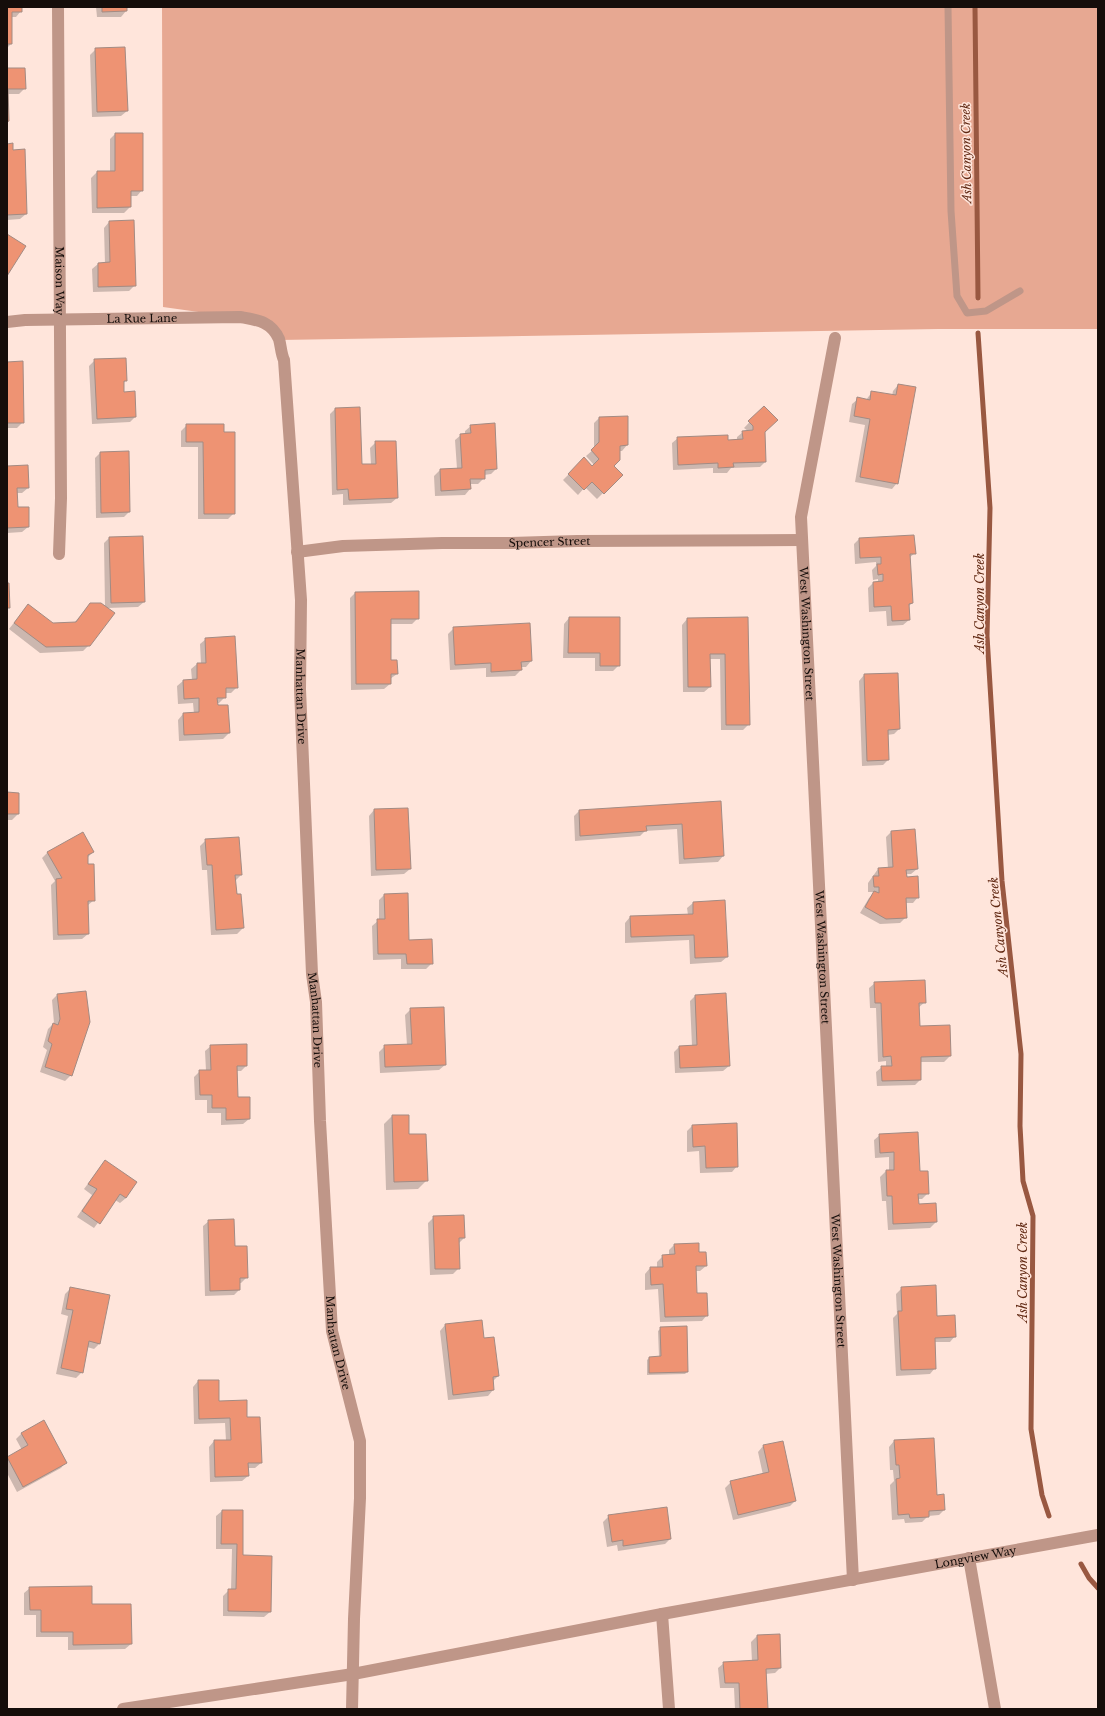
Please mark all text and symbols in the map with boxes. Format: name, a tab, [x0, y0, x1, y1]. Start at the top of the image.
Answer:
water label: Ash Canyon Creek	[958, 103, 974, 205]
street label: Maison Way	[52, 246, 67, 316]
street label: La Rue Lane	[106, 311, 177, 326]
street label: Spencer Street	[508, 534, 591, 550]
water label: Ash Canyon Creek	[972, 553, 987, 655]
street label: West Washington Street	[796, 565, 817, 702]
street label: Manhattan Drive	[293, 648, 309, 745]
water label: Ash Canyon Creek	[985, 876, 1011, 980]
street label: West Washington Street	[812, 889, 833, 1025]
street label: Manhattan Drive	[305, 971, 325, 1068]
street label: West Washington Street	[828, 1213, 849, 1349]
water label: Ash Canyon Creek	[1015, 1222, 1030, 1324]
street label: Manhattan Drive	[323, 1295, 354, 1391]
street label: Longview Way	[934, 1543, 1017, 1571]

